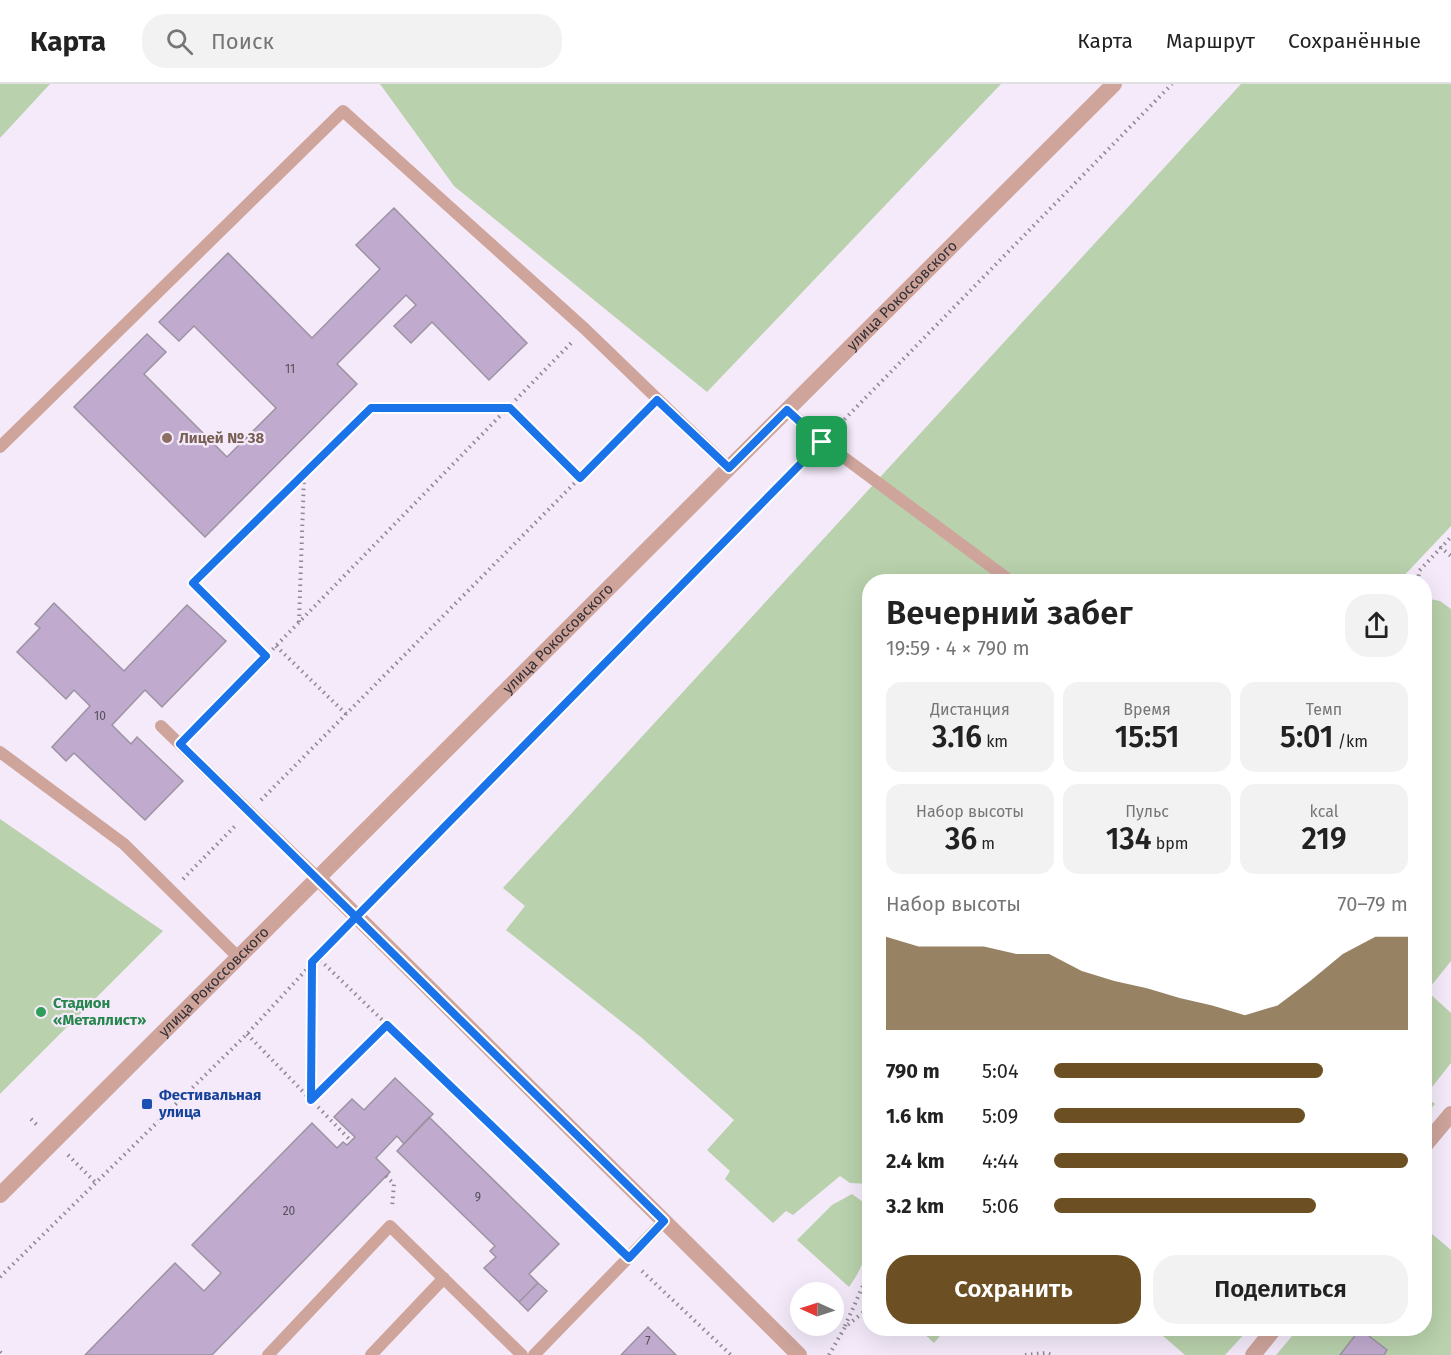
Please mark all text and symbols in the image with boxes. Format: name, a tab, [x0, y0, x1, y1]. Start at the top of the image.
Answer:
search box	[142, 14, 562, 68]
text: Карта	[30, 25, 106, 58]
icon: search	[163, 25, 196, 58]
text: Поиск	[211, 28, 274, 55]
text: Карта	[1077, 28, 1133, 54]
text: Маршрут	[1166, 28, 1255, 54]
text: Сохранённые	[1288, 28, 1421, 54]
street label: улица Рокоссовского	[843, 237, 961, 354]
house number: 11	[285, 362, 295, 376]
pin	[796, 416, 847, 467]
icon: arrive	[805, 425, 838, 458]
place label: Лицей № 38	[179, 429, 265, 447]
marker: Лицей № 38	[160, 431, 174, 445]
street label: улица Рокоссовского	[499, 580, 617, 697]
text: Вечерний забег	[886, 593, 1133, 633]
button: share	[1345, 594, 1408, 657]
text: 19:59 · 4 × 790 m	[886, 636, 1030, 660]
text: Дистанция	[930, 700, 1010, 719]
text: Время	[1123, 700, 1171, 719]
text: Темп	[1306, 700, 1342, 719]
house number: 10	[94, 709, 106, 723]
text: 3.16	[932, 719, 982, 755]
text: 15:51	[1115, 719, 1179, 755]
text: 5:01	[1280, 719, 1333, 755]
text: km	[982, 732, 1008, 751]
text: /km	[1333, 732, 1368, 751]
text: Набор высоты	[916, 802, 1024, 821]
text: Пульс	[1125, 802, 1169, 821]
text: kcal	[1310, 802, 1338, 821]
text: 36	[945, 821, 977, 857]
text: 134	[1106, 821, 1151, 857]
text: 219	[1302, 821, 1346, 857]
text: m	[977, 834, 995, 853]
text: bpm	[1151, 834, 1188, 853]
text: Набор высоты	[886, 892, 1021, 916]
text: 70–79 m	[1338, 892, 1408, 916]
street label: улица Рокоссовского	[155, 923, 273, 1041]
place label: Стадион «Металлист»	[53, 994, 146, 1029]
marker: Стадион «Металлист»	[34, 1005, 48, 1019]
text: 790 m	[886, 1059, 940, 1083]
text: 5:04	[982, 1059, 1019, 1083]
place label: Фестивальная улица	[158, 1086, 261, 1121]
marker: Фестивальная улица	[140, 1097, 154, 1111]
text: 1.6 km	[886, 1104, 944, 1128]
text: 5:09	[982, 1104, 1018, 1128]
text: 2.4 km	[886, 1149, 945, 1173]
text: 4:44	[982, 1149, 1019, 1173]
house number: 9	[475, 1190, 481, 1204]
text: 3.2 km	[886, 1194, 944, 1218]
text: 5:06	[982, 1194, 1019, 1218]
house number: 20	[283, 1204, 296, 1218]
button: Сохранить	[886, 1255, 1141, 1324]
button: Поделиться	[1153, 1255, 1408, 1324]
north arrow	[790, 1282, 844, 1336]
map controls	[790, 1282, 844, 1336]
house number: 7	[645, 1334, 651, 1348]

